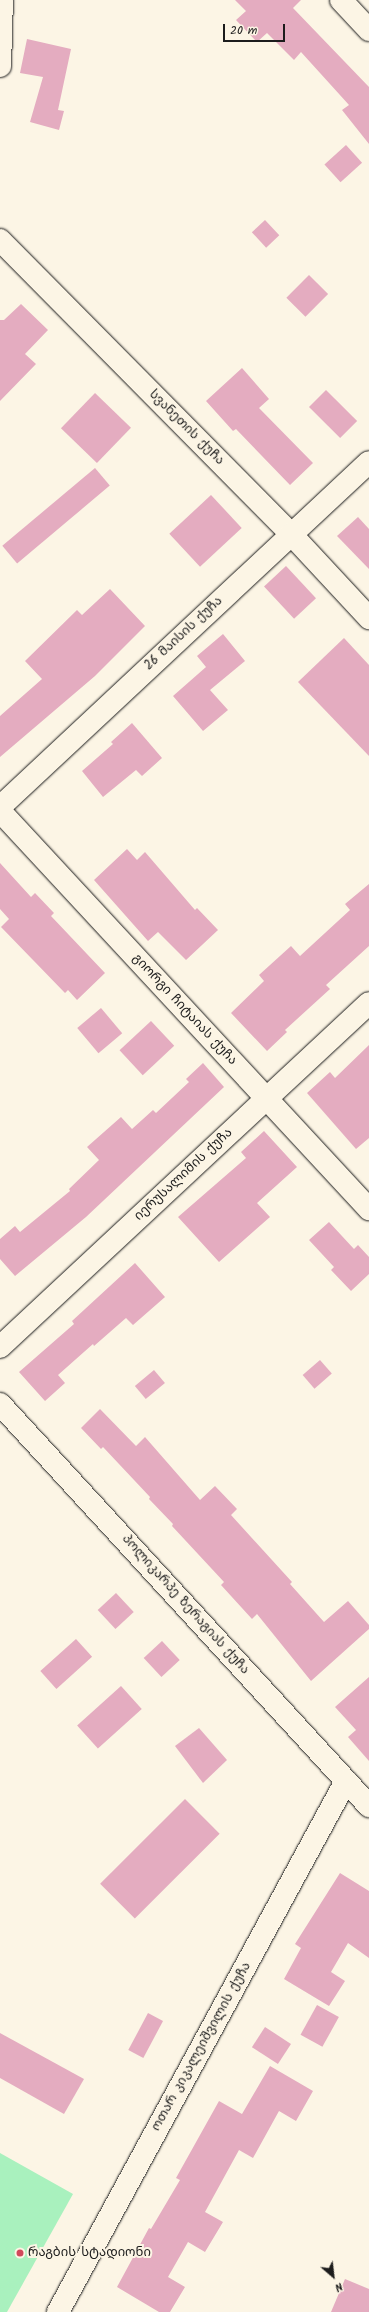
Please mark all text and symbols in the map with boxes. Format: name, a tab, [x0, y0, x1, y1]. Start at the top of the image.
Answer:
scale bar	[225, 16, 287, 42]
text: 20 m	[230, 21, 257, 40]
street label: სვანეთის ქუჩა	[145, 387, 227, 469]
street label: 26 მაისის ქუჩა	[142, 594, 226, 674]
street label: გიორგი ჩიტაიას ქუჩა	[128, 951, 240, 1069]
street label: იერუსალიმის ქუჩა	[132, 1126, 236, 1224]
street label: პოლიკარპე ზერაგიას ქუჩა	[118, 1532, 252, 1678]
street label: ოთარ კიკალეიშვილის ქუჩა	[149, 1960, 255, 2134]
place label: რაგბის სტადიონი	[28, 2245, 151, 2261]
marker: რაგბის სტადიონი	[15, 2248, 25, 2258]
north arrow	[313, 2256, 353, 2296]
text: N	[331, 2277, 346, 2296]

